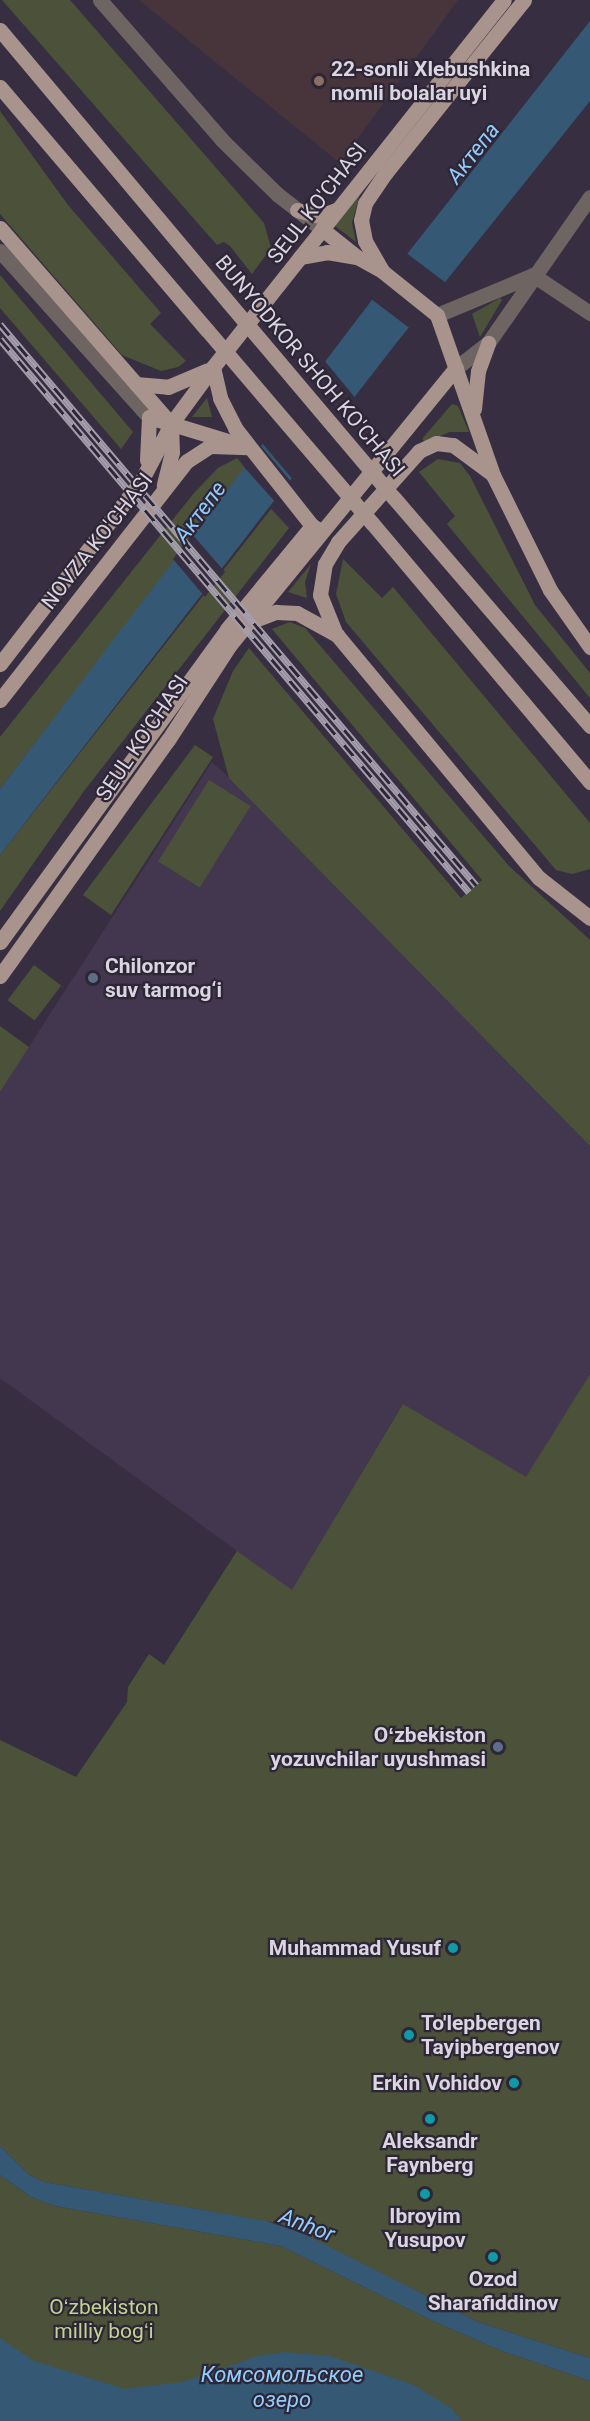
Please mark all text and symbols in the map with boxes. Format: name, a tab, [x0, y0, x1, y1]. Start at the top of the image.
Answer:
place label: 22-sonli Xlebushkina nomli bolalar uyi	[331, 56, 530, 106]
marker: 22-sonli Xlebushkina nomli bolalar uyi	[312, 74, 326, 88]
water label: Актепа	[441, 117, 505, 189]
street label: SEUL KO'CHASI	[262, 138, 372, 268]
street label: BUNYODKOR SHOH KO'CHASI	[210, 250, 410, 482]
street label: NOVZA KO'CHASI	[36, 468, 158, 614]
water label: Актепе	[168, 476, 232, 548]
street label: SEUL KO'CHASI	[91, 670, 193, 806]
place label: Chilonzor suv tarmog‘i	[105, 953, 222, 1003]
marker: Chilonzor suv tarmog‘i	[86, 971, 100, 985]
place label: Oʻzbekiston yozuvchilar uyushmasi	[271, 1722, 486, 1772]
marker: Oʻzbekiston yozuvchilar uyushmasi	[491, 1740, 505, 1754]
place label: Muhammad Yusuf	[269, 1935, 441, 1961]
marker: Muhammad Yusuf	[446, 1941, 460, 1955]
place label: To'lepbergen Tayipbergenov	[421, 2010, 560, 2060]
marker: To'lepbergen Tayipbergenov	[402, 2028, 416, 2042]
place label: Erkin Vohidov	[372, 2070, 502, 2096]
marker: Erkin Vohidov	[507, 2076, 521, 2090]
marker: Aleksandr Faynberg	[423, 2112, 437, 2126]
place label: Aleksandr Faynberg	[382, 2128, 478, 2178]
marker: Ibroyim Yusupov	[418, 2187, 432, 2201]
water label: Anhor	[276, 2202, 338, 2248]
place label: Ibroyim Yusupov	[384, 2203, 466, 2253]
marker: Ozod Sharafiddinov	[486, 2250, 500, 2264]
place label: Ozod Sharafiddinov	[428, 2266, 558, 2316]
park label: Oʻzbekiston milliy bogʻi	[49, 2294, 159, 2344]
water label: Комсомольское озеро	[201, 2361, 363, 2412]

